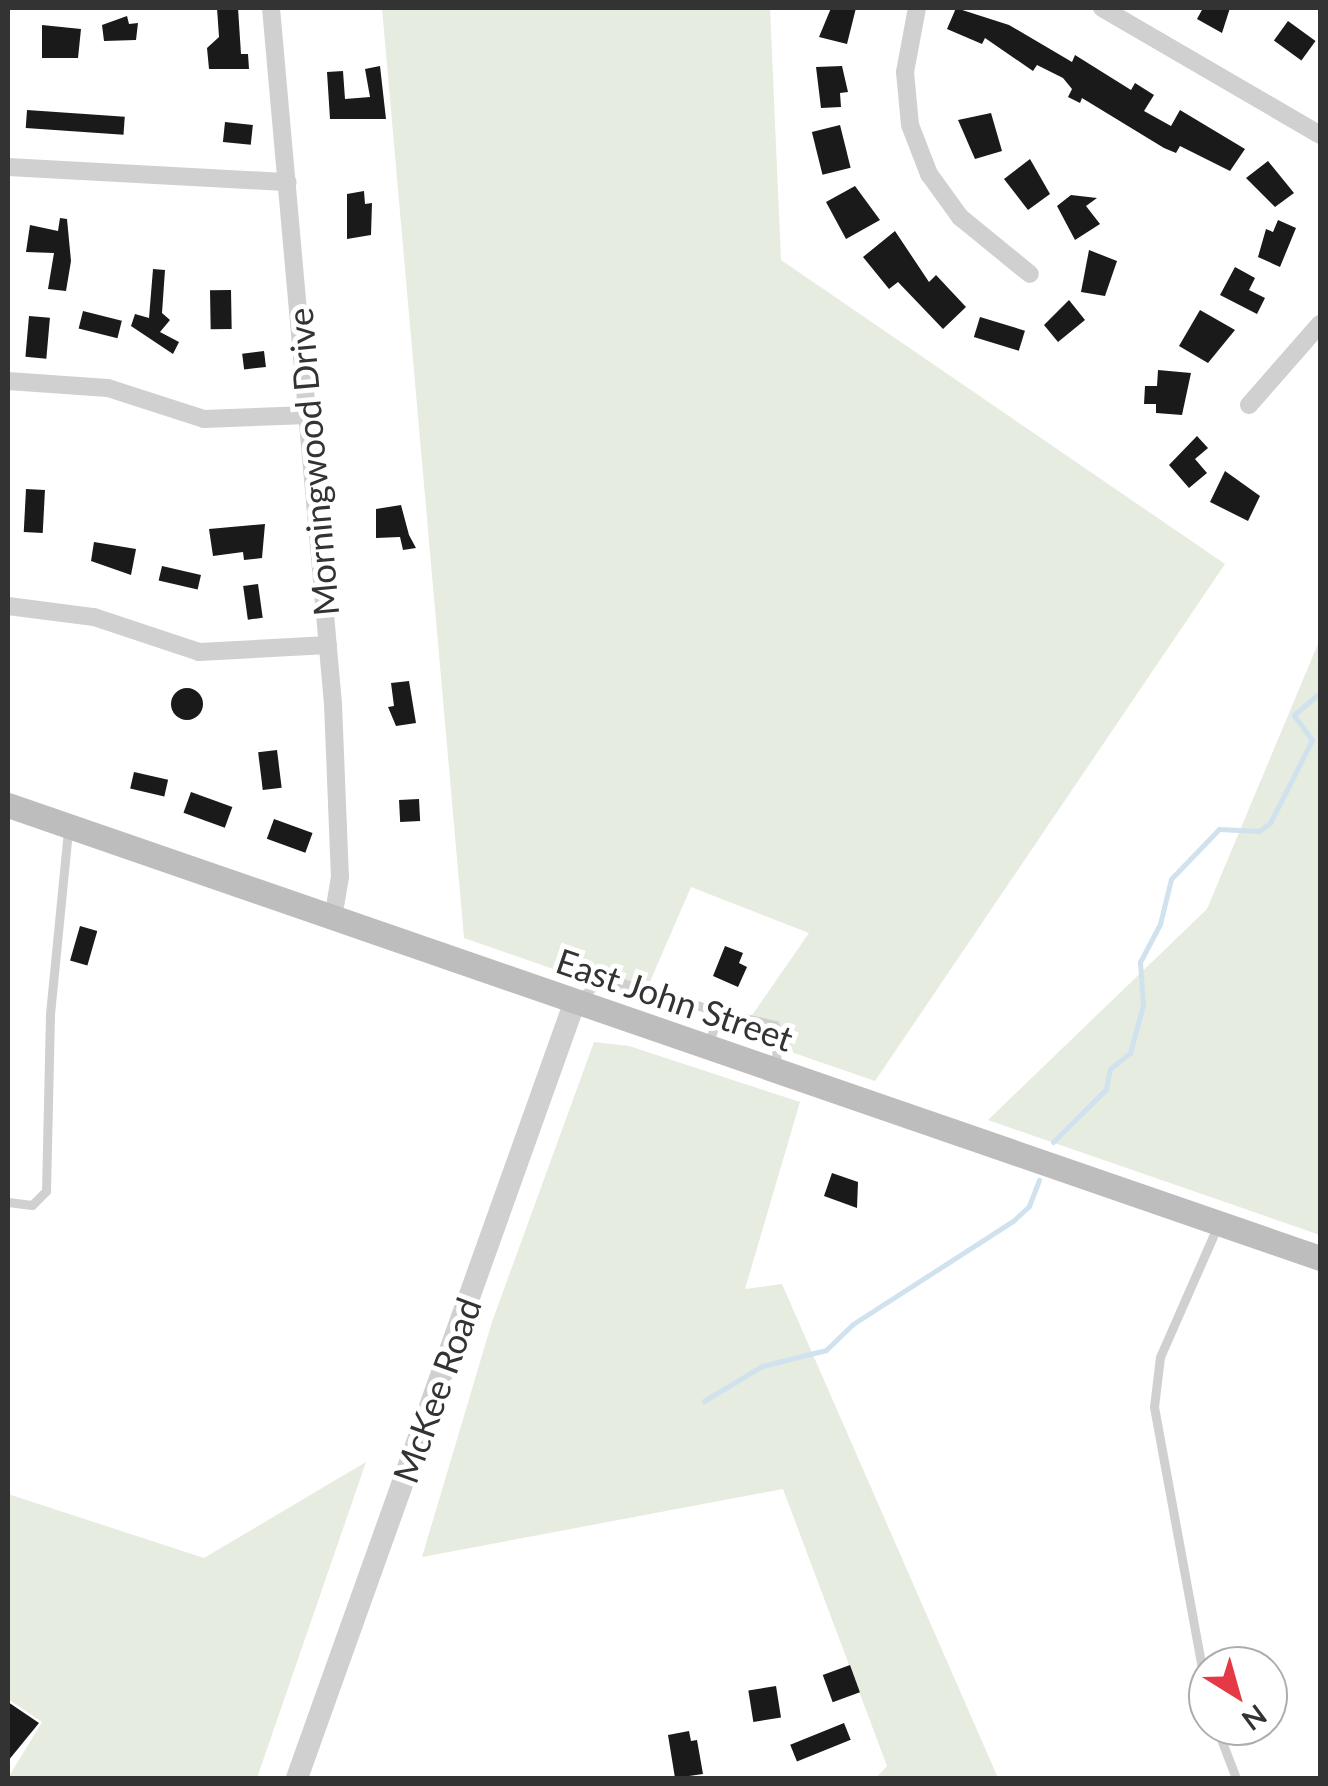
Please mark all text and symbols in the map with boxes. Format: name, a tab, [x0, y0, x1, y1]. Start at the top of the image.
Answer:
street label: Morningwood Drive	[278, 306, 346, 618]
street label: East John Street	[551, 939, 799, 1059]
street label: McKee Road	[383, 1292, 489, 1488]
north arrow	[1188, 1646, 1288, 1746]
text: N	[1236, 1698, 1274, 1738]

